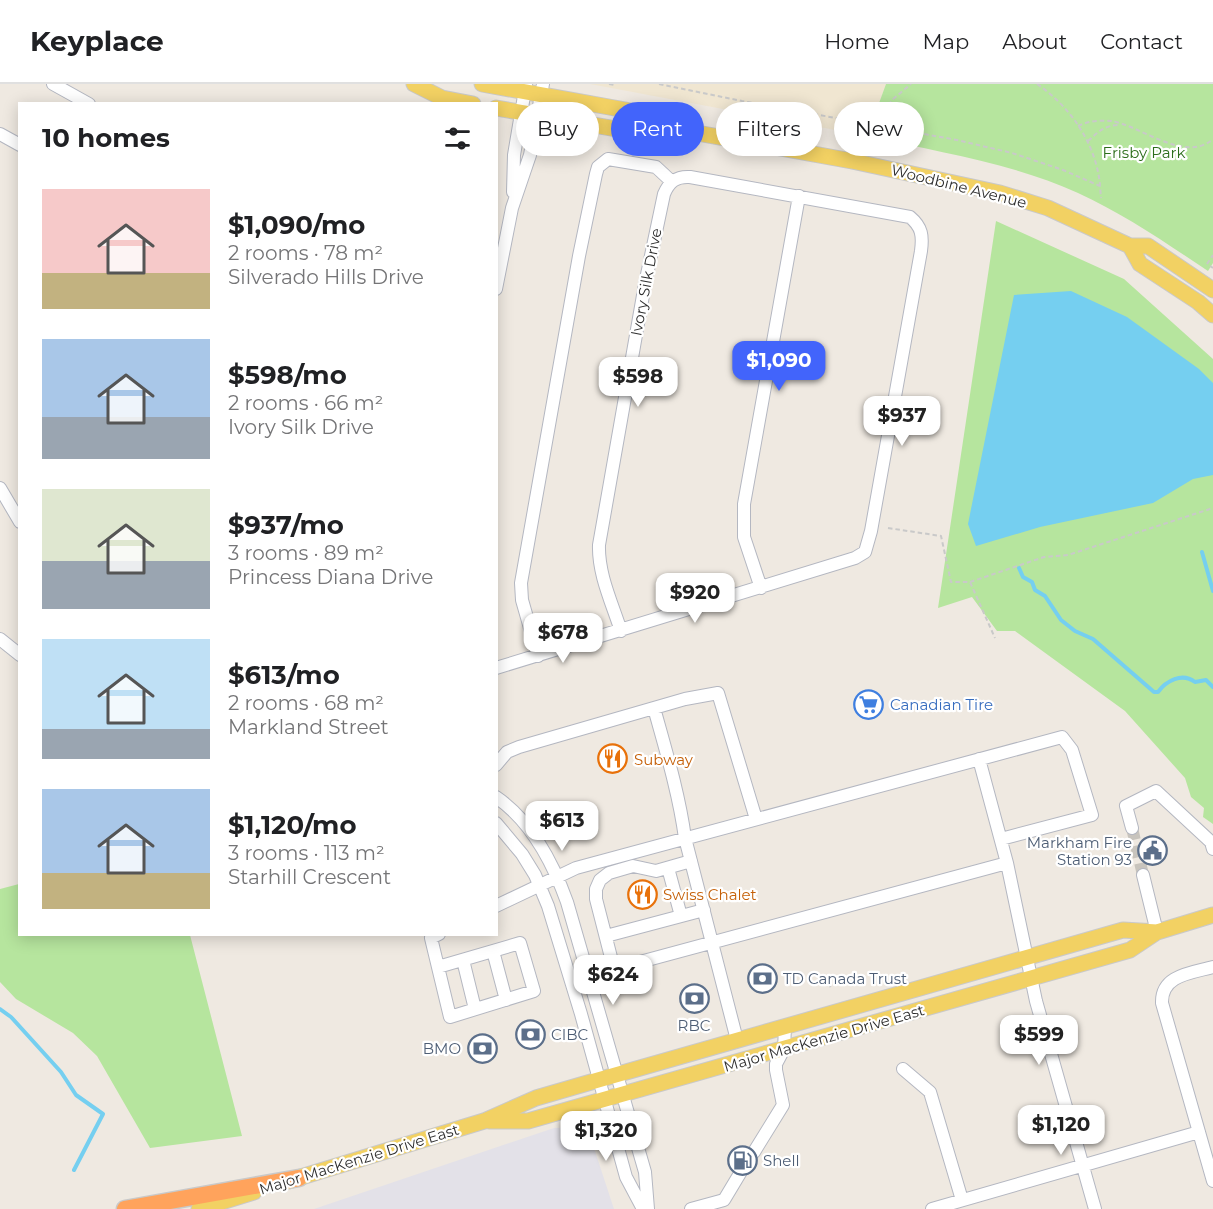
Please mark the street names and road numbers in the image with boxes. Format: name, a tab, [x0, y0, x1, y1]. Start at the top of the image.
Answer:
street label: Woodbine Avenue	[889, 160, 1029, 212]
street label: Ivory Silk Drive	[626, 227, 666, 337]
street label: Major MacKenzie Drive East	[721, 1000, 927, 1076]
street label: Major MacKenzie Drive East	[257, 1120, 461, 1198]

